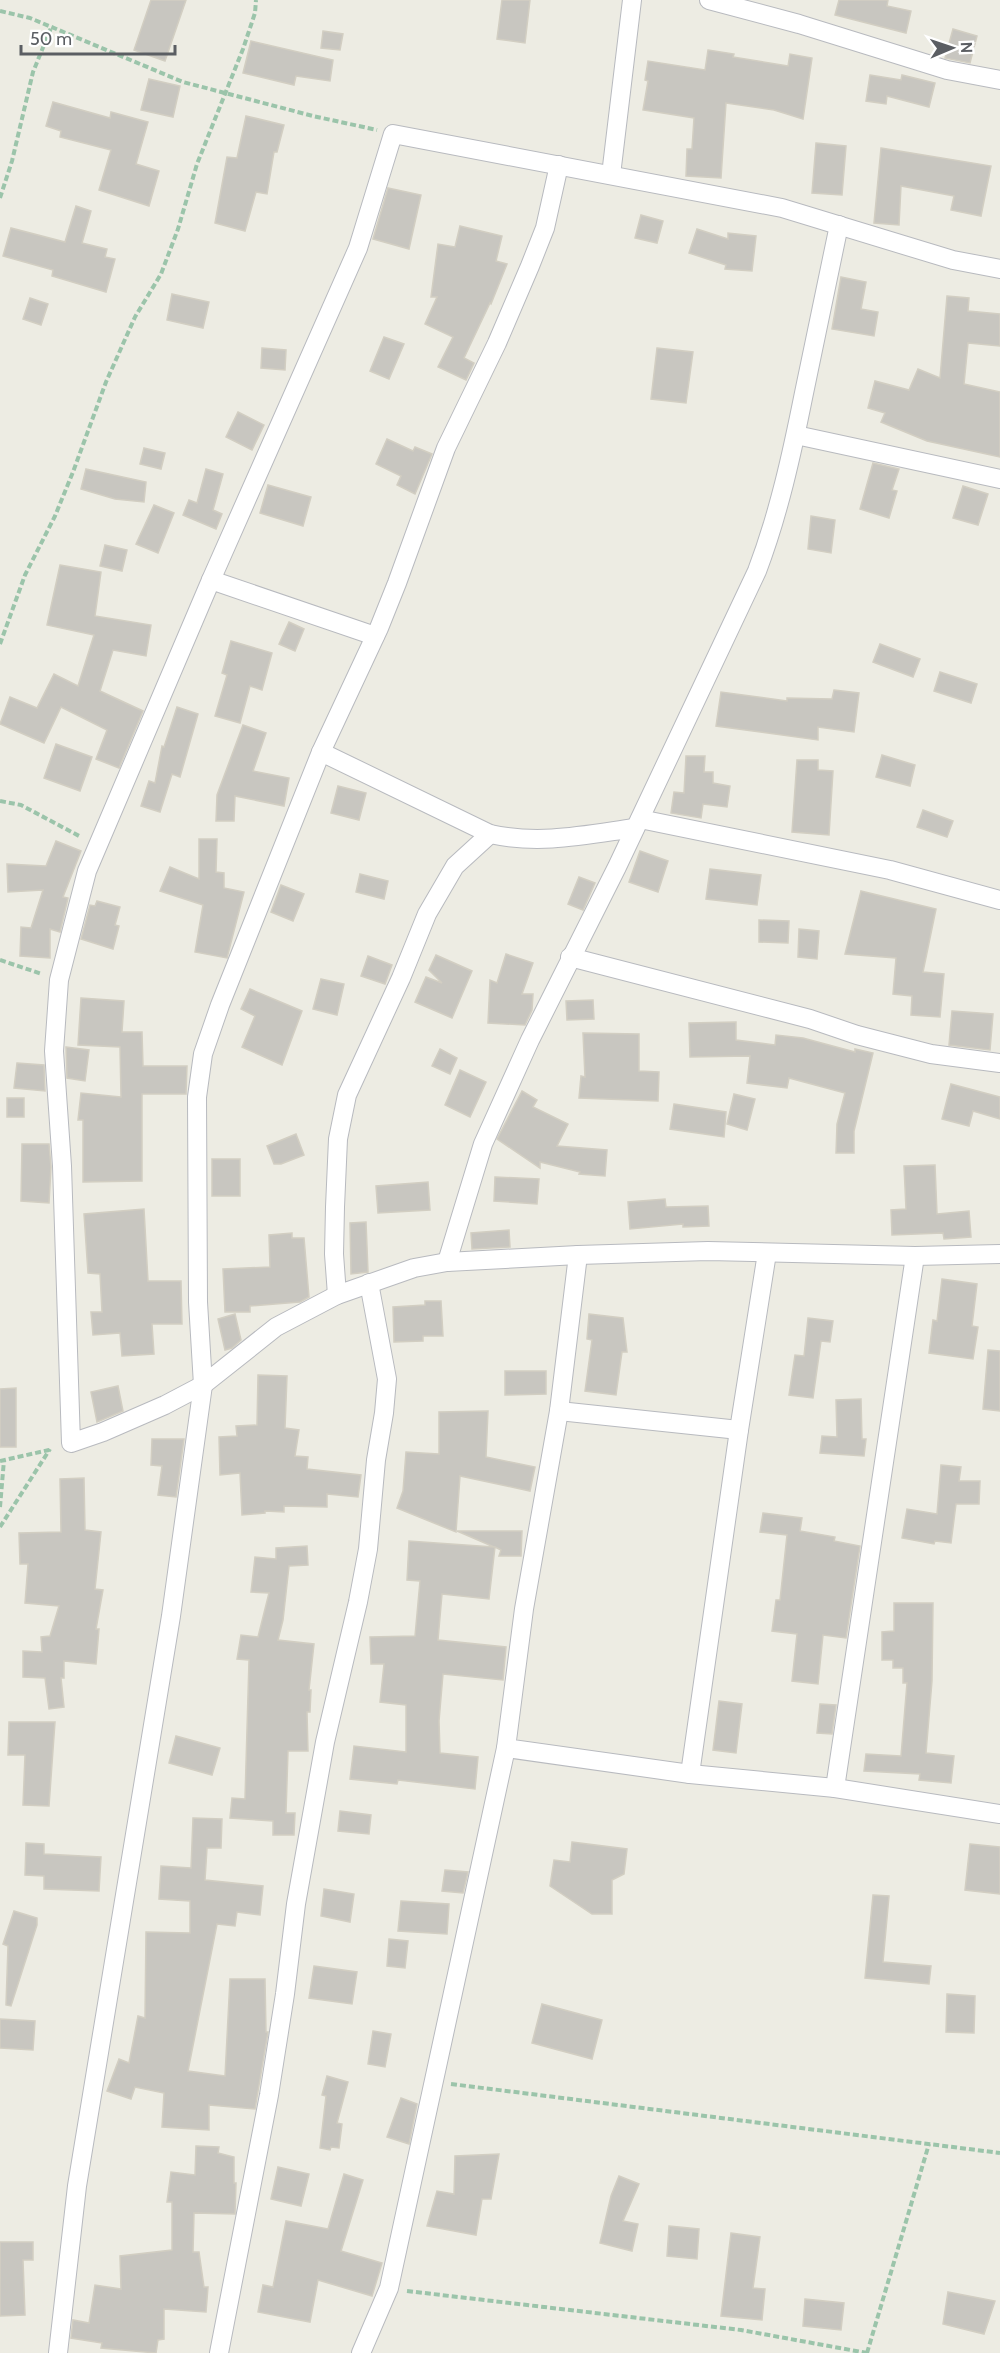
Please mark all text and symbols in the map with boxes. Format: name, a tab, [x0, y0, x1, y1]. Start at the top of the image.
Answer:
scale bar	[21, 18, 176, 56]
north arrow	[922, 18, 982, 78]
text: 50 m	[30, 28, 72, 50]
text: N	[957, 42, 976, 53]

